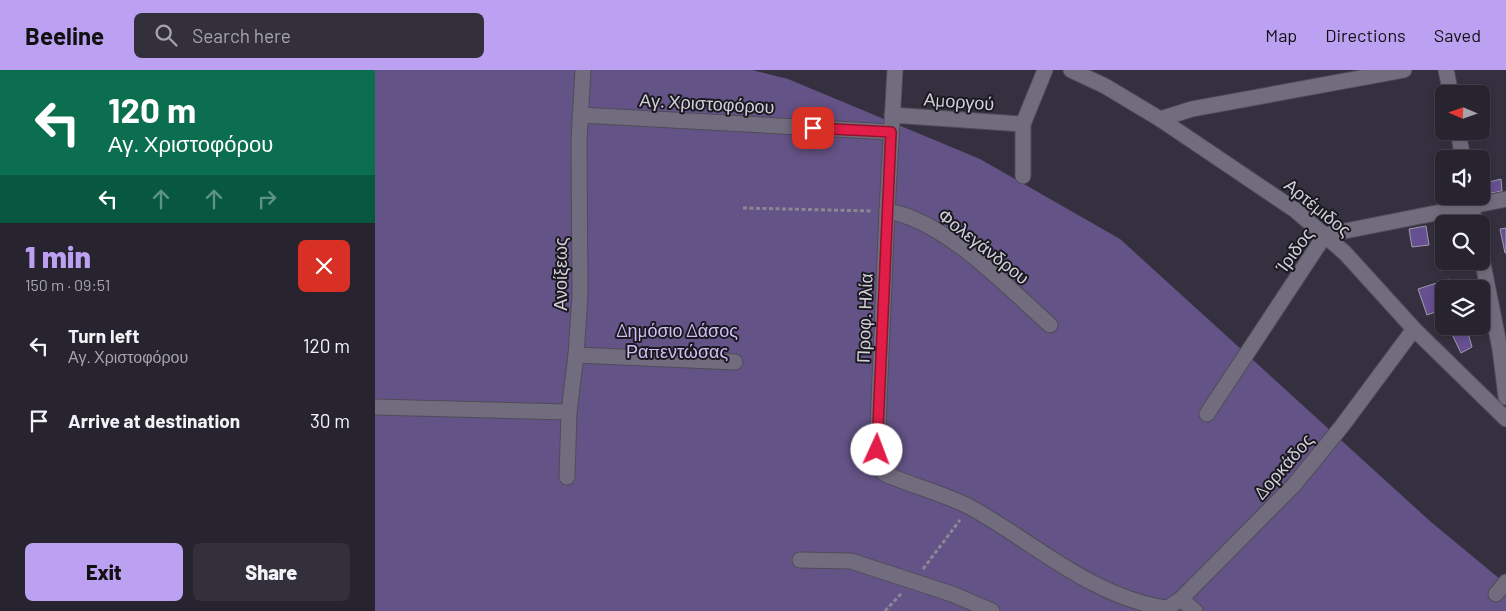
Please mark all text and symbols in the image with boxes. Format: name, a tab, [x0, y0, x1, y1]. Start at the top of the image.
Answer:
search box	[134, 13, 484, 58]
text: Beeline	[25, 21, 104, 50]
icon: search	[152, 21, 180, 49]
text: Search here	[192, 24, 291, 47]
text: Map	[1265, 24, 1297, 46]
text: Directions	[1325, 24, 1406, 46]
text: Saved	[1434, 24, 1481, 46]
north arrow	[1435, 85, 1490, 140]
map controls	[1435, 85, 1490, 335]
text: 120 m	[108, 88, 196, 130]
street label: Αγ. Χριστοφόρου	[639, 88, 775, 118]
street label: Αμοργού	[923, 88, 995, 114]
icon: left	[25, 90, 90, 155]
pin	[792, 107, 834, 149]
icon: arrive	[799, 114, 827, 142]
text: Αγ. Χριστοφόρου	[108, 130, 273, 156]
button: sound	[1435, 150, 1490, 205]
street label: Αρτέμιδος	[1280, 173, 1356, 241]
icon: left	[94, 185, 122, 213]
icon: ahead	[147, 185, 175, 213]
icon: ahead	[200, 185, 228, 213]
icon: right	[253, 185, 281, 213]
street label: Φολεγάνδρου	[934, 204, 1034, 288]
button: search	[1435, 215, 1490, 270]
street label: Ίριδος	[1270, 223, 1318, 277]
street label: Ανοίξεως	[549, 237, 571, 311]
text: 1 min	[25, 238, 91, 274]
button: close	[298, 240, 350, 292]
street label: Προφ. Ηλία	[851, 273, 877, 363]
text: 150 m · 09:51	[25, 275, 110, 294]
button: layers	[1435, 280, 1490, 335]
park label: Δημόσιο Δάσος Ραπεντώσας	[616, 319, 738, 362]
text: Turn left	[68, 324, 139, 347]
icon: left	[25, 332, 53, 360]
text: 120 m	[303, 334, 350, 357]
text: Αγ. Χριστοφόρου	[68, 347, 188, 366]
icon: arrive	[25, 407, 53, 435]
text: Arrive at destination	[68, 409, 240, 432]
text: 30 m	[310, 409, 350, 432]
position arrow	[850, 423, 902, 475]
street label: Δορκάδος	[1249, 428, 1318, 503]
button: Exit	[25, 543, 183, 601]
button: Share	[193, 543, 350, 601]

